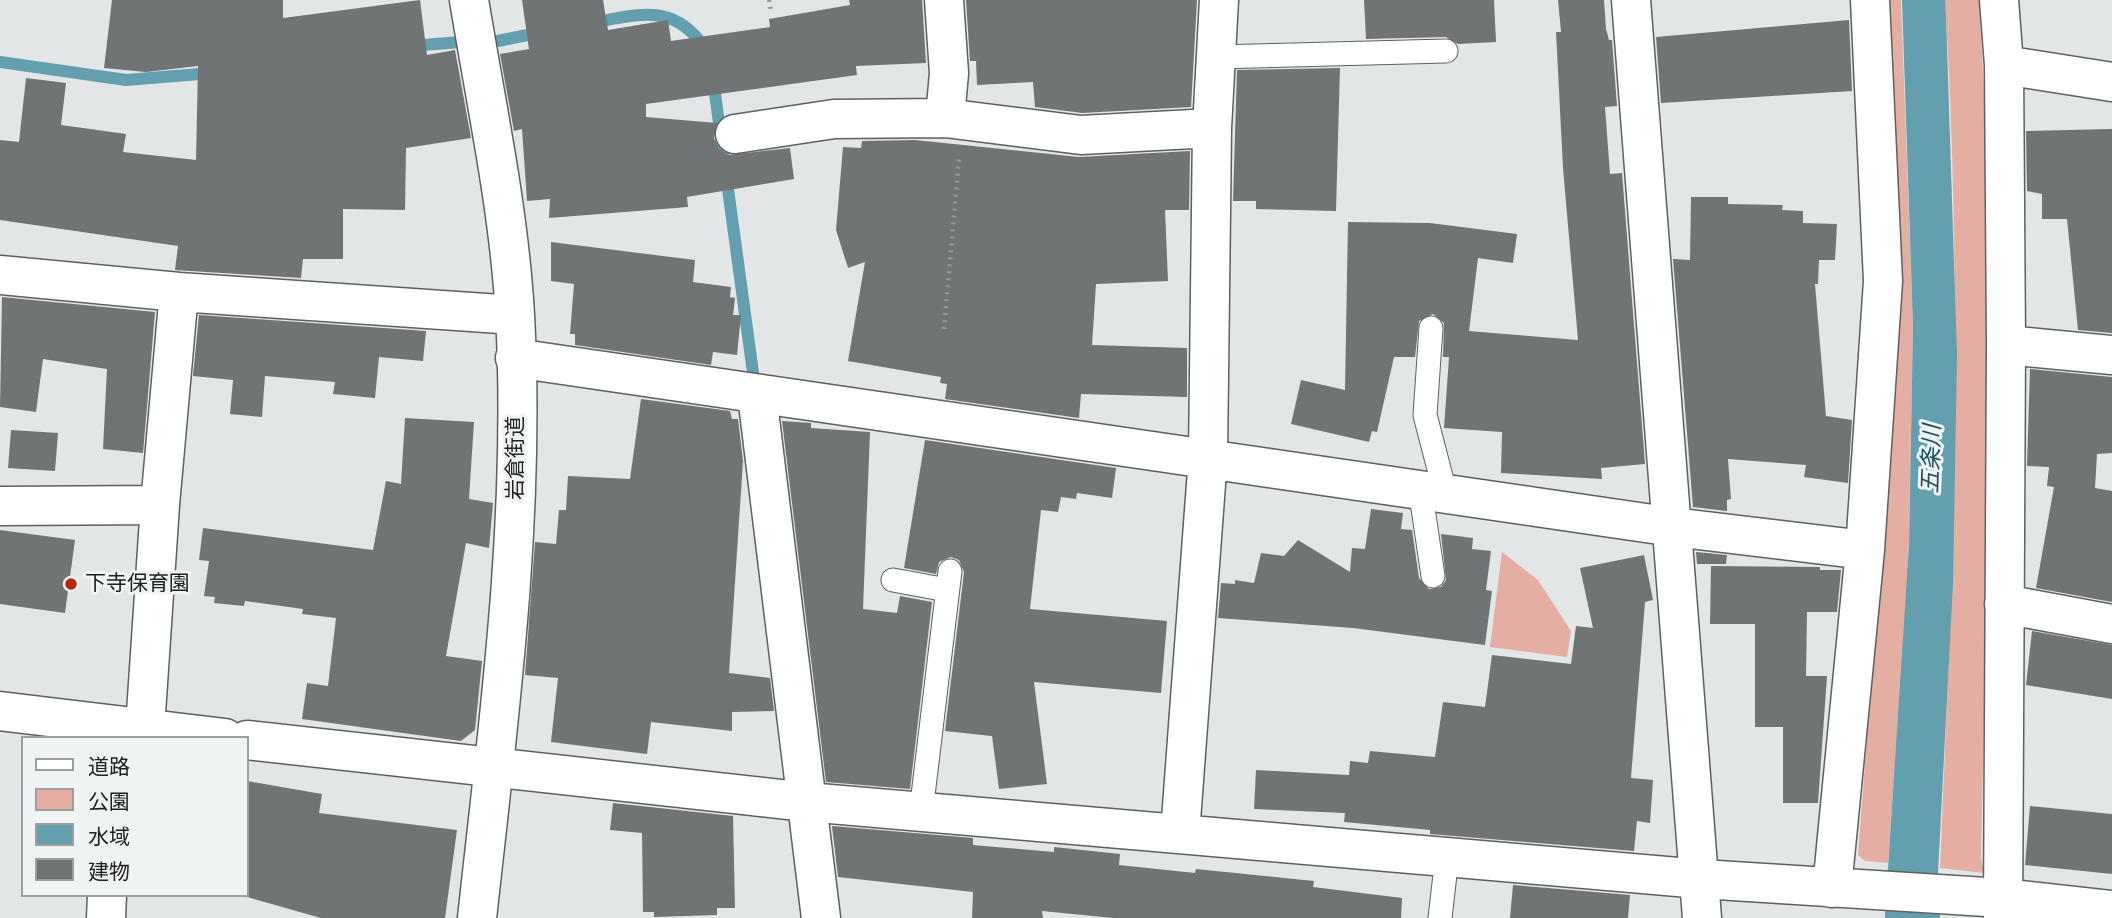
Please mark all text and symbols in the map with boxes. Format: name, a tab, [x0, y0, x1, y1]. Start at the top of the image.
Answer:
street label: 岩倉街道	[503, 416, 529, 500]
water label: 五条川	[1917, 424, 1947, 494]
place label: 下寺保育園	[85, 571, 190, 597]
marker: 下寺保育園	[63, 576, 79, 592]
legend	[21, 736, 248, 897]
text: 道路	[88, 753, 130, 780]
text: 公園	[88, 788, 130, 815]
text: 水域	[88, 823, 130, 850]
text: 建物	[88, 858, 130, 885]

